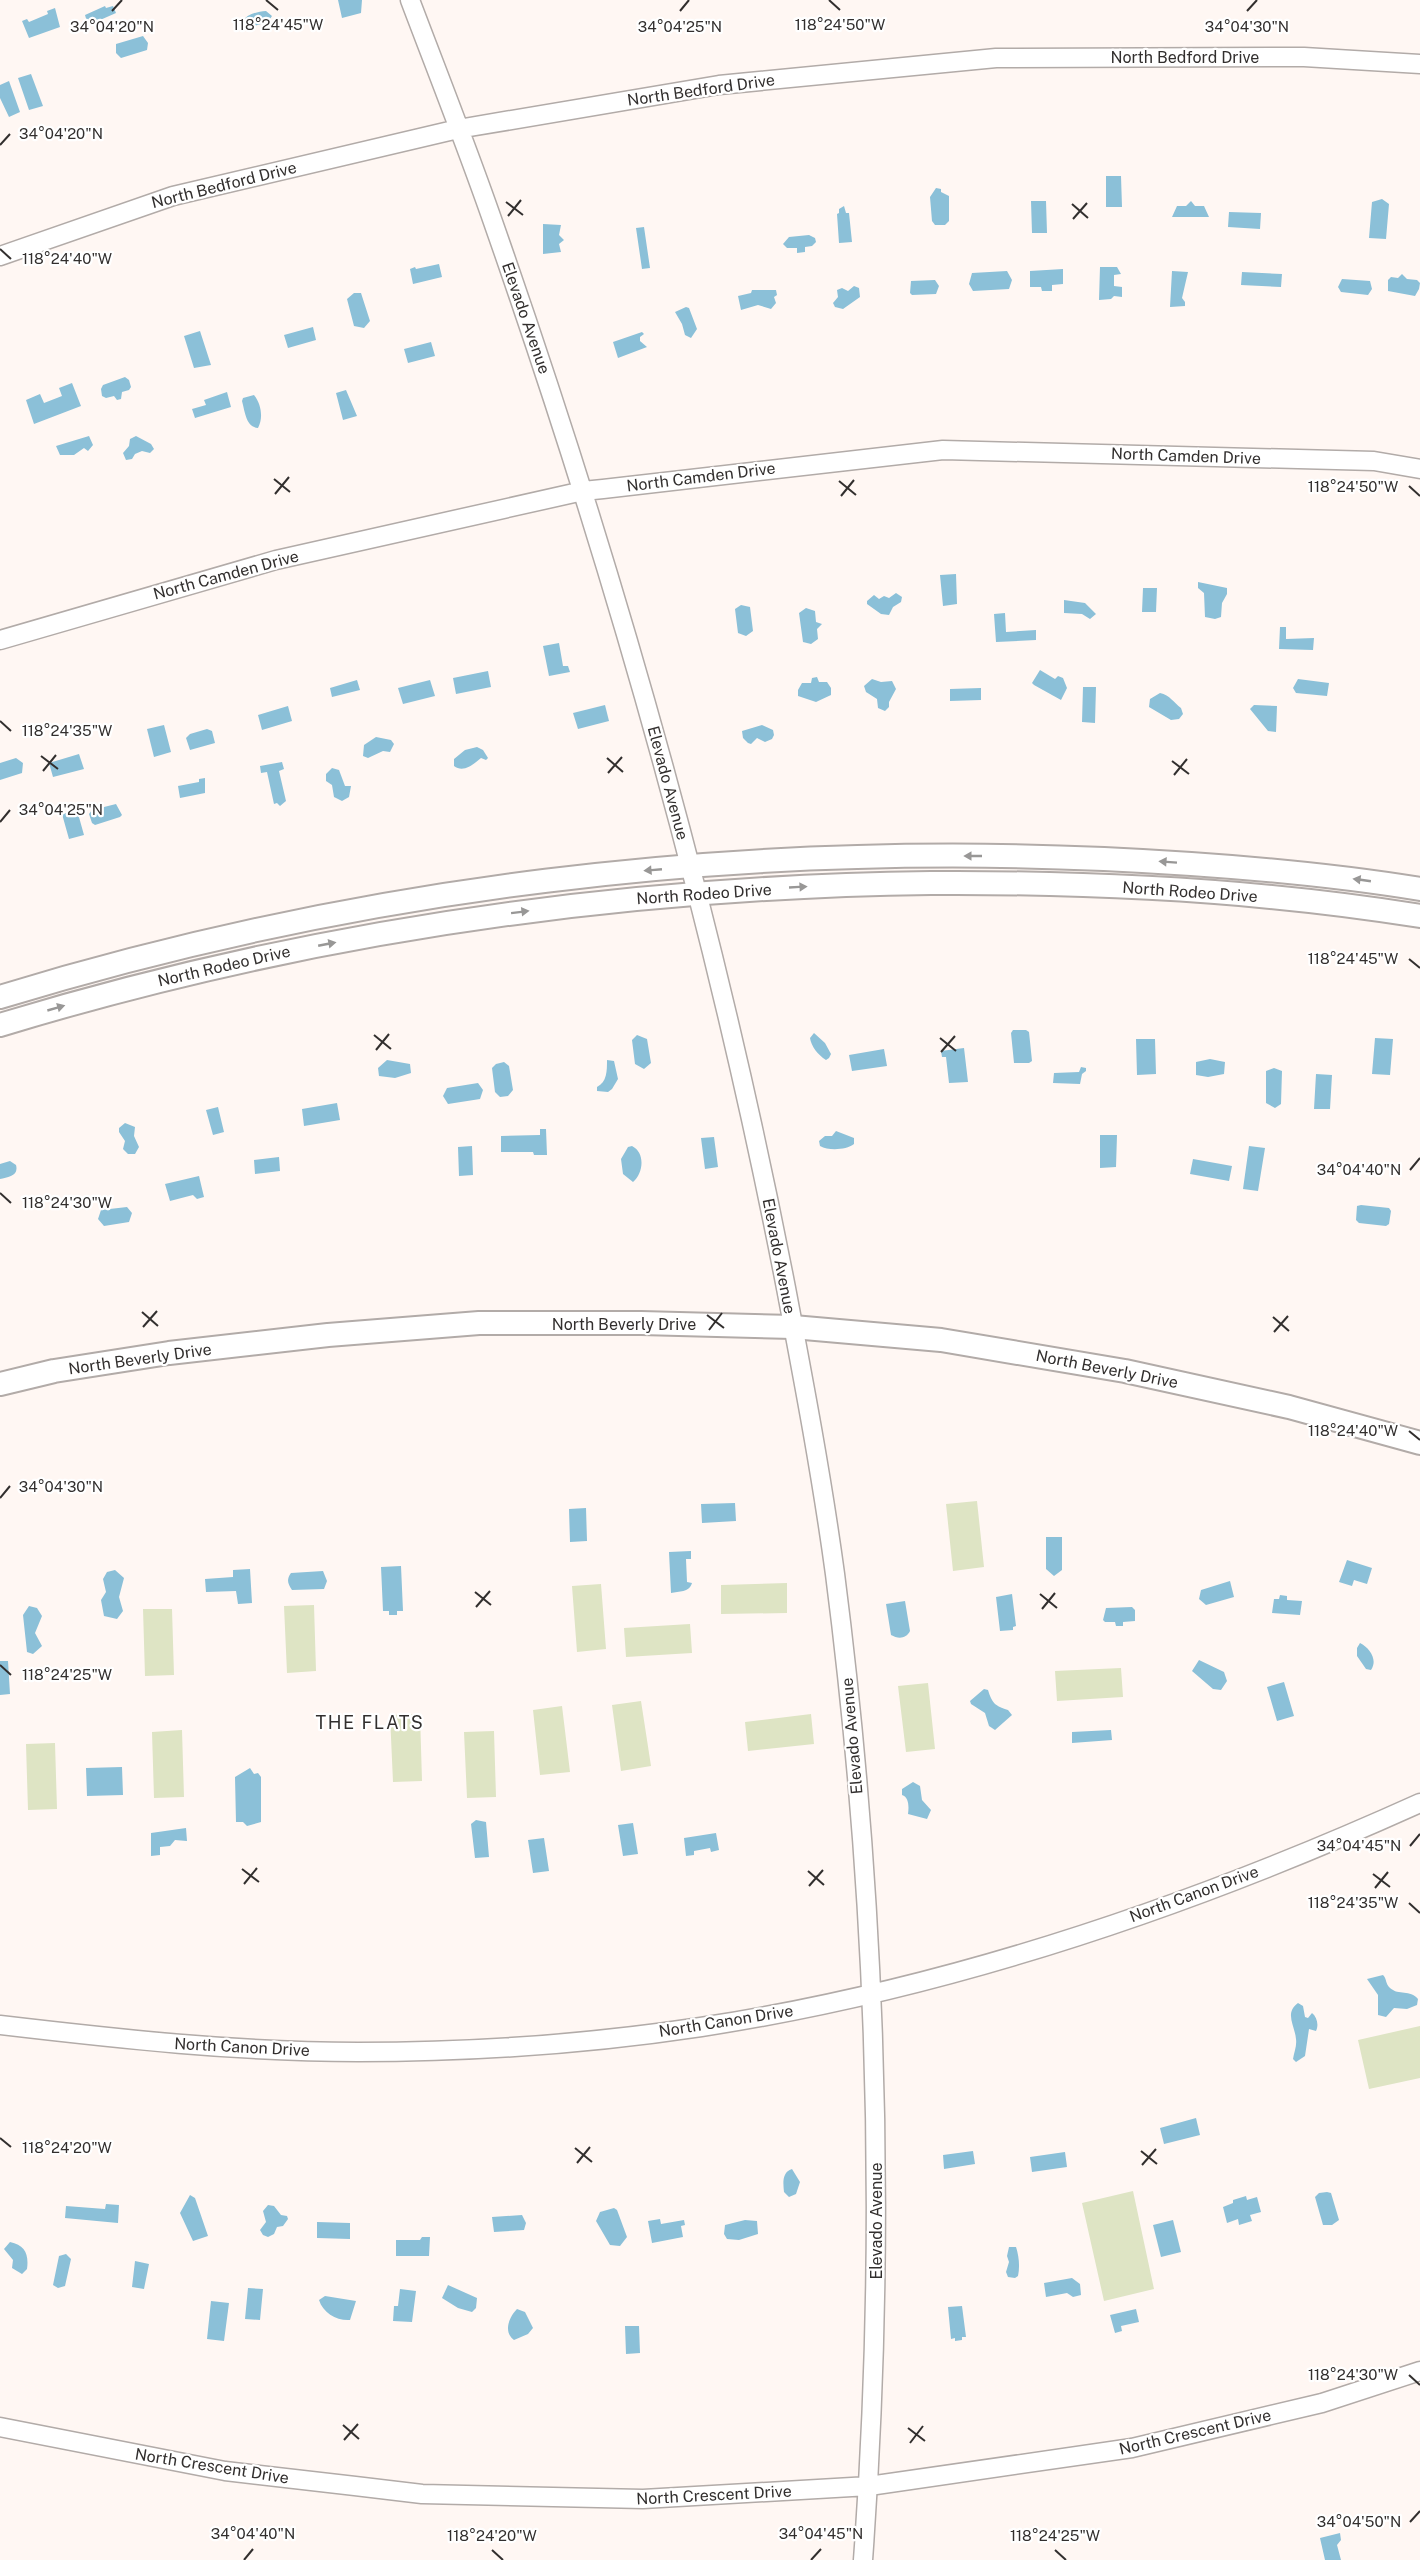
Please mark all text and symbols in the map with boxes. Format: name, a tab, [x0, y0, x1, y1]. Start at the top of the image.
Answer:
text: 118°24'45"W	[233, 16, 323, 33]
text: 118°24'50"W	[795, 16, 885, 33]
text: 34°04'20"N	[70, 18, 154, 35]
text: 34°04'25"N	[638, 18, 722, 35]
text: 34°04'30"N	[1205, 18, 1289, 35]
street label: North Bedford Drive	[1111, 48, 1259, 67]
street label: North Bedford Drive	[626, 70, 776, 110]
text: 34°04'20"N	[19, 125, 103, 142]
street label: North Bedford Drive	[149, 158, 299, 212]
text: 118°24'40"W	[22, 250, 112, 267]
street label: Elevado Avenue	[498, 260, 554, 376]
street label: North Camden Drive	[1111, 444, 1261, 468]
street label: North Camden Drive	[625, 458, 777, 496]
text: 118°24'50"W	[1308, 478, 1398, 495]
street label: North Camden Drive	[151, 546, 301, 604]
text: 118°24'35"W	[22, 722, 112, 739]
street label: Elevado Avenue	[644, 724, 692, 842]
text: 34°04'25"N	[19, 801, 103, 818]
one-way arrow	[964, 851, 983, 861]
one-way arrow	[1158, 858, 1177, 867]
one-way arrow	[643, 865, 662, 875]
one-way arrow	[1352, 876, 1371, 885]
street label: North Rodeo Drive	[1122, 878, 1258, 906]
street label: North Rodeo Drive	[636, 880, 772, 908]
one-way arrow	[788, 883, 807, 892]
one-way arrow	[510, 907, 529, 916]
one-way arrow	[318, 939, 337, 948]
street label: North Rodeo Drive	[156, 941, 292, 991]
text: 118°24'45"W	[1308, 950, 1398, 967]
one-way arrow	[47, 1003, 65, 1013]
text: 34°04'40"N	[1317, 1161, 1401, 1178]
text: 118°24'30"W	[22, 1194, 112, 1211]
street label: Elevado Avenue	[759, 1197, 799, 1315]
street label: North Beverly Drive	[552, 1315, 696, 1334]
street label: North Beverly Drive	[67, 1340, 213, 1378]
street label: North Beverly Drive	[1034, 1346, 1180, 1392]
text: 118°24'40"W	[1308, 1422, 1398, 1439]
text: 34°04'30"N	[19, 1478, 103, 1495]
text: 118°24'25"W	[22, 1666, 112, 1683]
street label: Elevado Avenue	[837, 1677, 867, 1795]
district label: THE FLATS	[316, 1712, 424, 1733]
text: 34°04'45"N	[1317, 1837, 1401, 1854]
street label: North Canon Drive	[1127, 1862, 1261, 1926]
text: 118°24'35"W	[1308, 1894, 1398, 1911]
street label: North Canon Drive	[657, 2001, 795, 2041]
street label: North Canon Drive	[174, 2034, 310, 2060]
text: 118°24'20"W	[22, 2139, 112, 2156]
street label: Elevado Avenue	[867, 2162, 886, 2280]
text: 118°24'30"W	[1308, 2366, 1398, 2383]
street label: North Crescent Drive	[1117, 2405, 1273, 2459]
street label: North Crescent Drive	[134, 2444, 290, 2488]
street label: North Crescent Drive	[636, 2481, 792, 2509]
text: 34°04'50"N	[1317, 2513, 1401, 2530]
text: 34°04'40"N	[211, 2525, 295, 2542]
text: 34°04'45"N	[779, 2525, 863, 2542]
text: 118°24'20"W	[447, 2527, 537, 2544]
text: 118°24'25"W	[1010, 2527, 1100, 2544]

